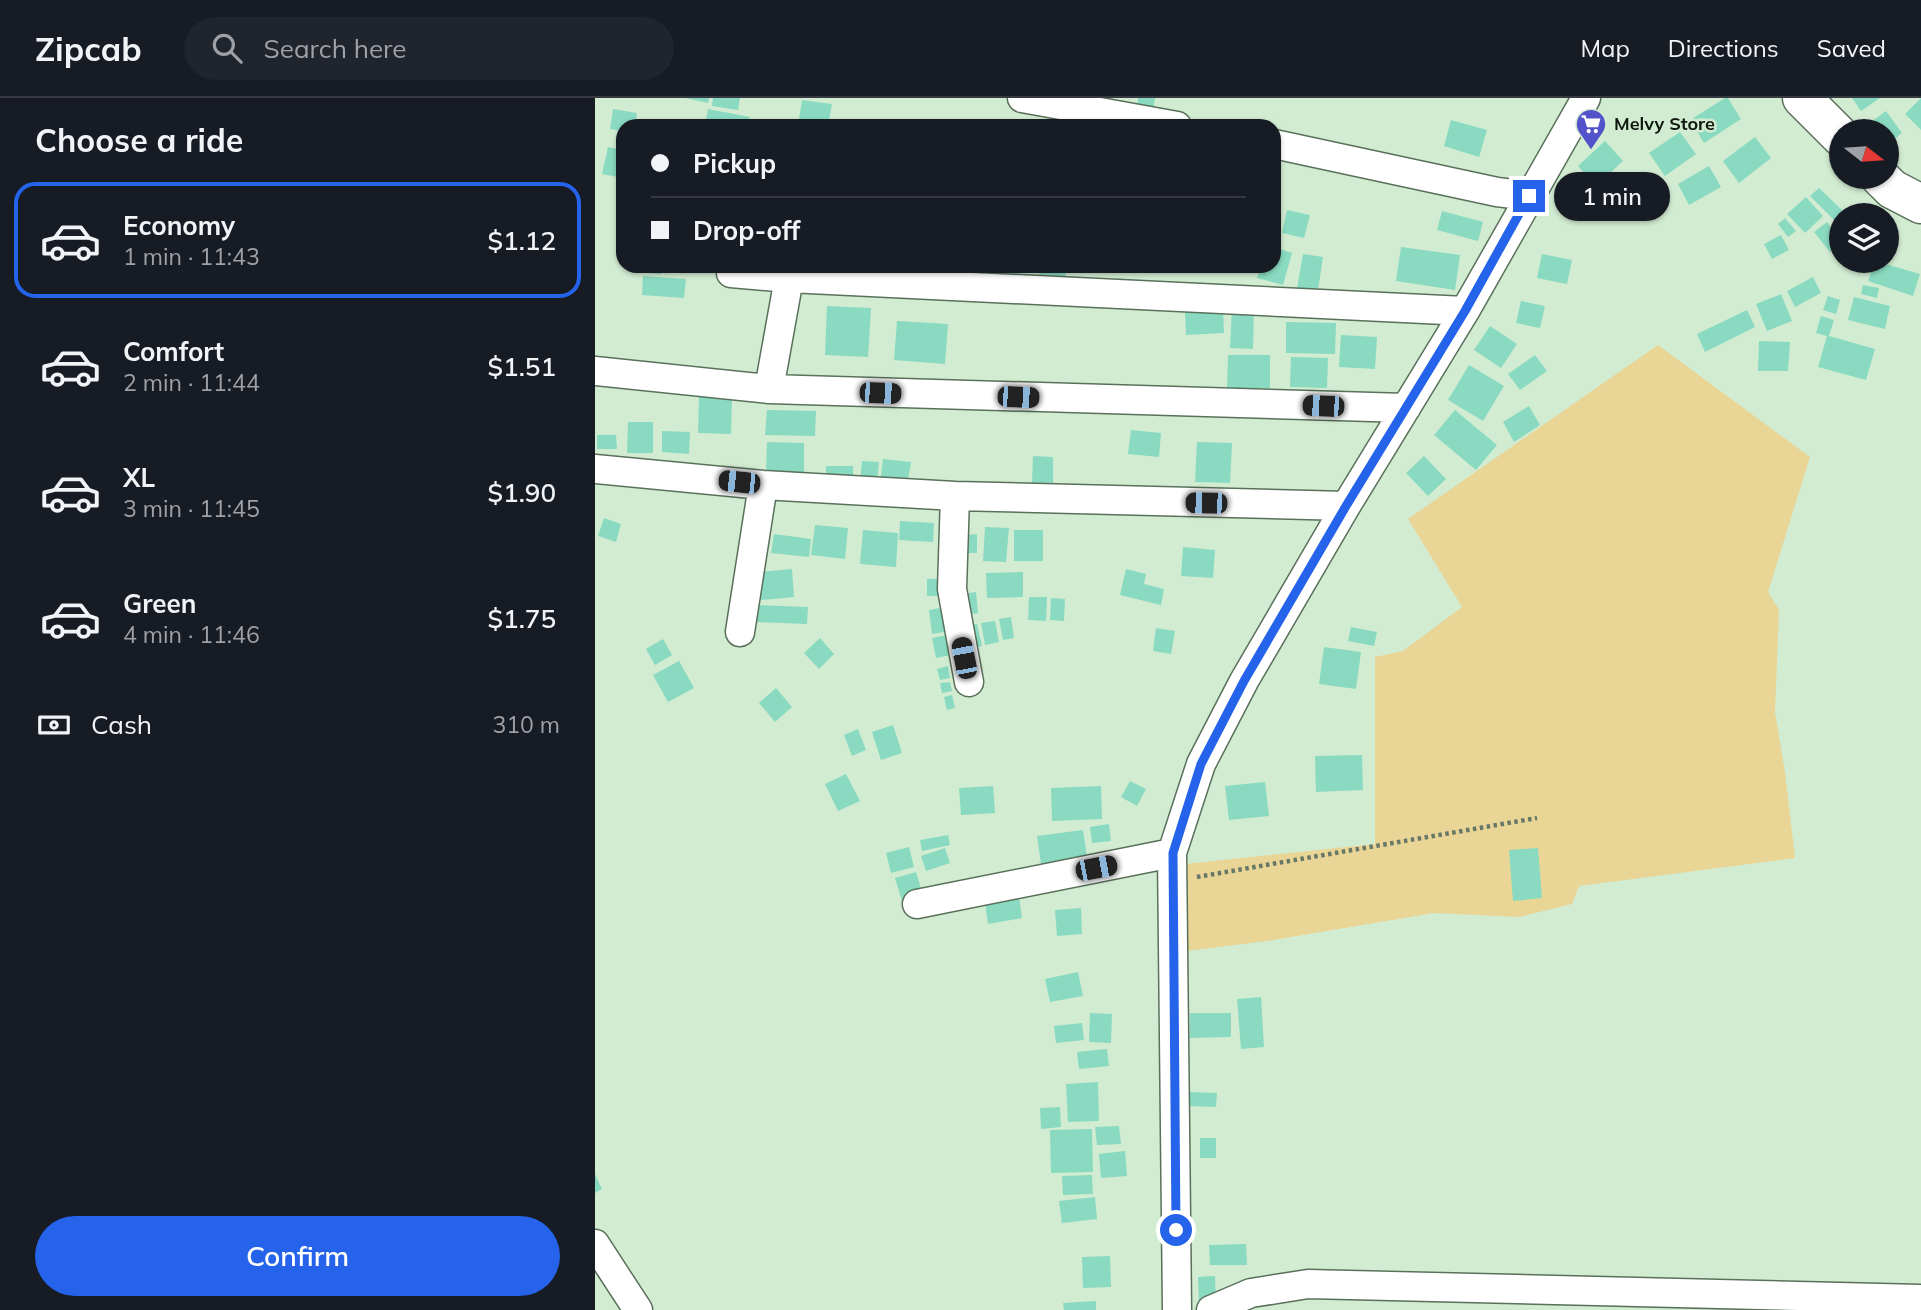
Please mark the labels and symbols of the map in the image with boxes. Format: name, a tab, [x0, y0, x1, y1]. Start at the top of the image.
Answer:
supermarket icon: Melvy Store	[1574, 107, 1608, 151]
place label: Melvy Store	[1614, 112, 1715, 135]
north arrow	[1829, 119, 1899, 189]
callout: 1 min	[1553, 172, 1669, 220]
route end	[1513, 180, 1545, 212]
car	[859, 382, 902, 404]
car	[997, 386, 1040, 408]
car	[1302, 395, 1345, 417]
car	[718, 469, 761, 495]
car	[1185, 492, 1228, 514]
car	[950, 635, 979, 681]
car	[1074, 854, 1119, 882]
route start	[1160, 1214, 1192, 1246]

